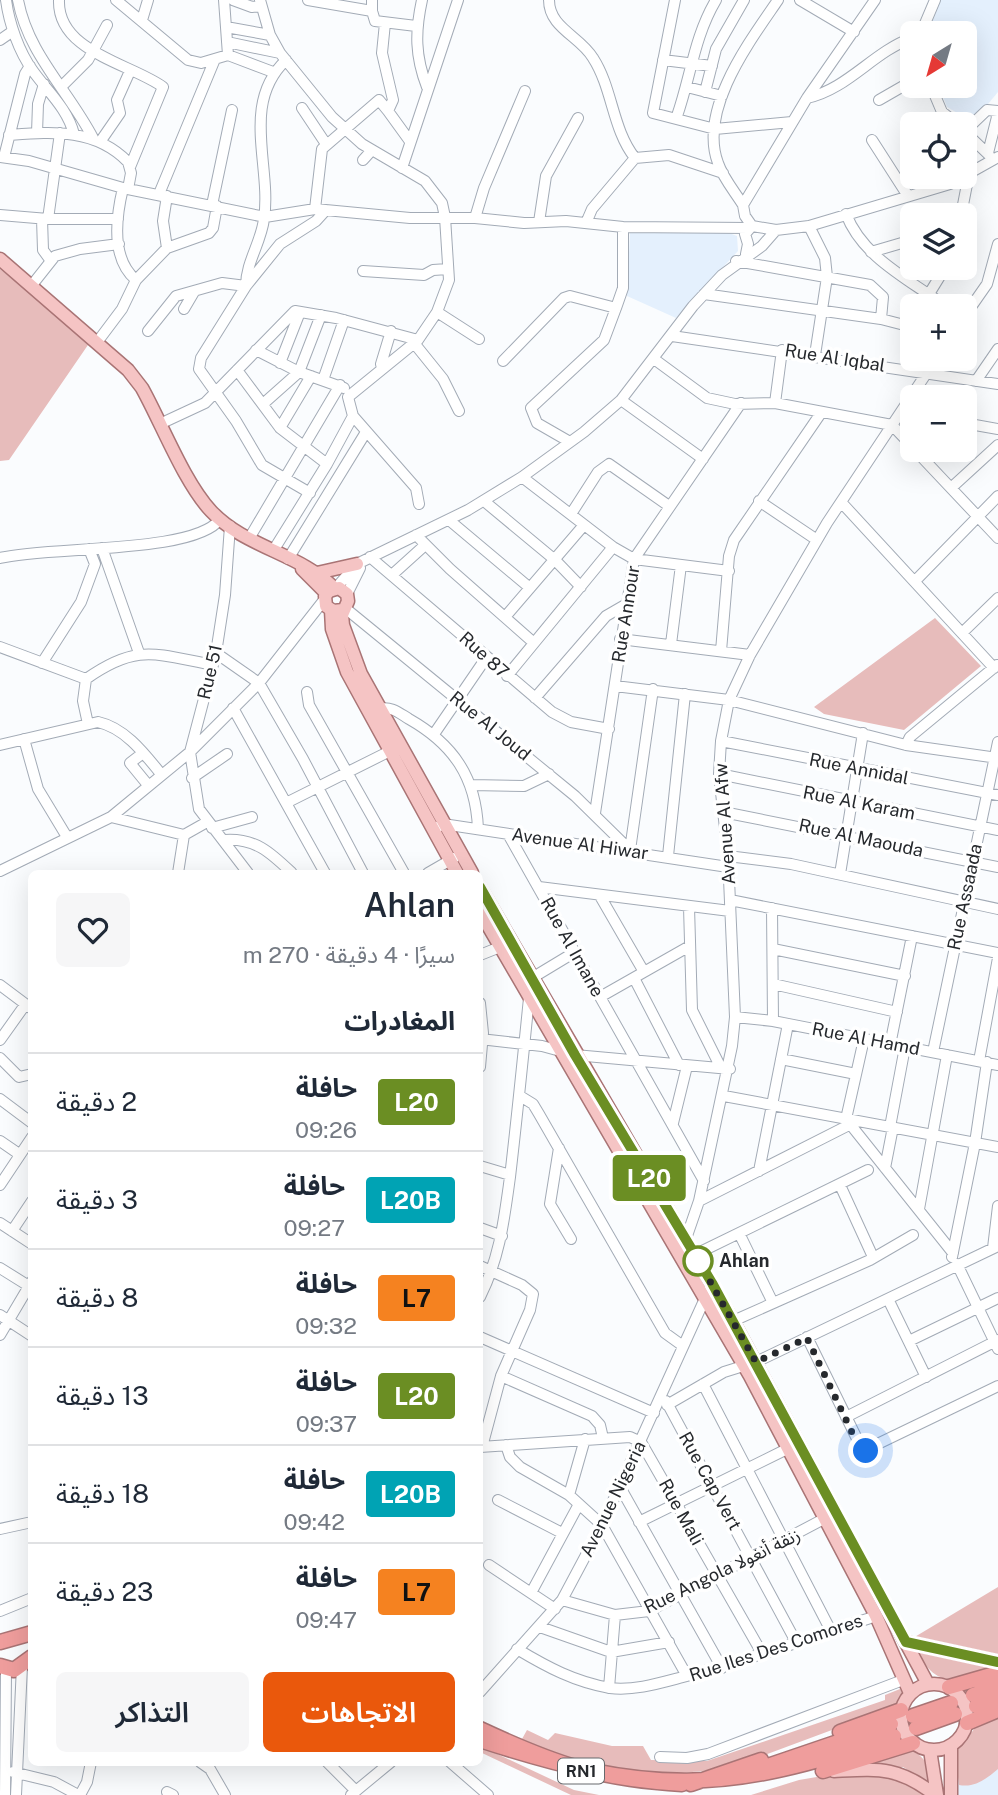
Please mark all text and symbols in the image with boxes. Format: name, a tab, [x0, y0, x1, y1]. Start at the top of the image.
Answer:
north arrow	[900, 21, 976, 98]
map controls	[900, 21, 977, 462]
button: locate	[900, 112, 977, 189]
button: layers	[900, 203, 977, 280]
button: +	[900, 294, 977, 371]
street label: Rue Al Iqbal	[783, 339, 887, 376]
button: −	[900, 385, 977, 462]
street label: Rue Annour	[607, 564, 644, 664]
street label: Rue 87	[455, 627, 513, 682]
street label: Rue 51	[193, 642, 226, 701]
street label: Rue Al Joud	[446, 687, 535, 765]
street label: Rue Annidal	[807, 749, 911, 788]
street label: Avenue Al Afw	[710, 763, 739, 886]
street label: Rue Al Karam	[801, 781, 917, 824]
street label: Rue Al Maouda	[797, 814, 925, 861]
street label: Avenue Al Hiwar	[510, 824, 650, 863]
street label: Rue Assaada	[943, 842, 986, 952]
text: Ahlan	[364, 886, 455, 924]
button: heart	[56, 893, 130, 967]
street label: Rue Al Imane	[536, 893, 608, 1000]
text: سيرًا · 4 دقيقة · 270 m	[243, 941, 455, 968]
text: المغادرات	[344, 1005, 455, 1036]
street label: Rue Al Hamd	[810, 1018, 922, 1059]
text: حافلة	[296, 1072, 357, 1103]
text: 2 دقيقة	[56, 1086, 137, 1117]
text: L20	[394, 1088, 439, 1116]
text: 09:26	[295, 1116, 357, 1143]
line badge: L20	[609, 1155, 689, 1201]
text: L20	[627, 1164, 671, 1192]
text: حافلة	[284, 1170, 345, 1201]
text: 3 دقيقة	[56, 1184, 138, 1215]
text: L20B	[380, 1186, 441, 1214]
text: 09:27	[284, 1214, 345, 1241]
marker: Ahlan	[683, 1246, 713, 1276]
place label: Ahlan	[719, 1250, 769, 1271]
text: حافلة	[296, 1268, 357, 1299]
text: 8 دقيقة	[56, 1282, 138, 1313]
text: L7	[402, 1284, 431, 1312]
text: 09:32	[295, 1312, 357, 1339]
text: حافلة	[296, 1366, 357, 1397]
text: 13 دقيقة	[56, 1380, 149, 1411]
text: L20	[394, 1382, 439, 1410]
text: 09:37	[296, 1410, 357, 1437]
street label: Rue Cap Vert	[675, 1428, 746, 1534]
your location	[848, 1433, 883, 1468]
street label: Avenue Nigeria	[575, 1437, 650, 1560]
text: حافلة	[284, 1464, 345, 1495]
street label: Rue Mali	[655, 1475, 708, 1549]
text: 18 دقيقة	[56, 1478, 149, 1509]
text: L20B	[380, 1480, 441, 1508]
text: 09:42	[284, 1508, 345, 1535]
street label: Rue Angola زنقة أنغولا	[640, 1523, 804, 1618]
text: حافلة	[296, 1562, 357, 1593]
text: 23 دقيقة	[56, 1576, 153, 1607]
text: L7	[402, 1578, 431, 1606]
text: 09:47	[295, 1606, 357, 1633]
street label: Rue Iles Des Comores	[687, 1610, 865, 1685]
button: التذاكر	[56, 1672, 249, 1752]
button: الاتجاهات	[263, 1672, 455, 1752]
road number: RN1	[558, 1758, 604, 1784]

